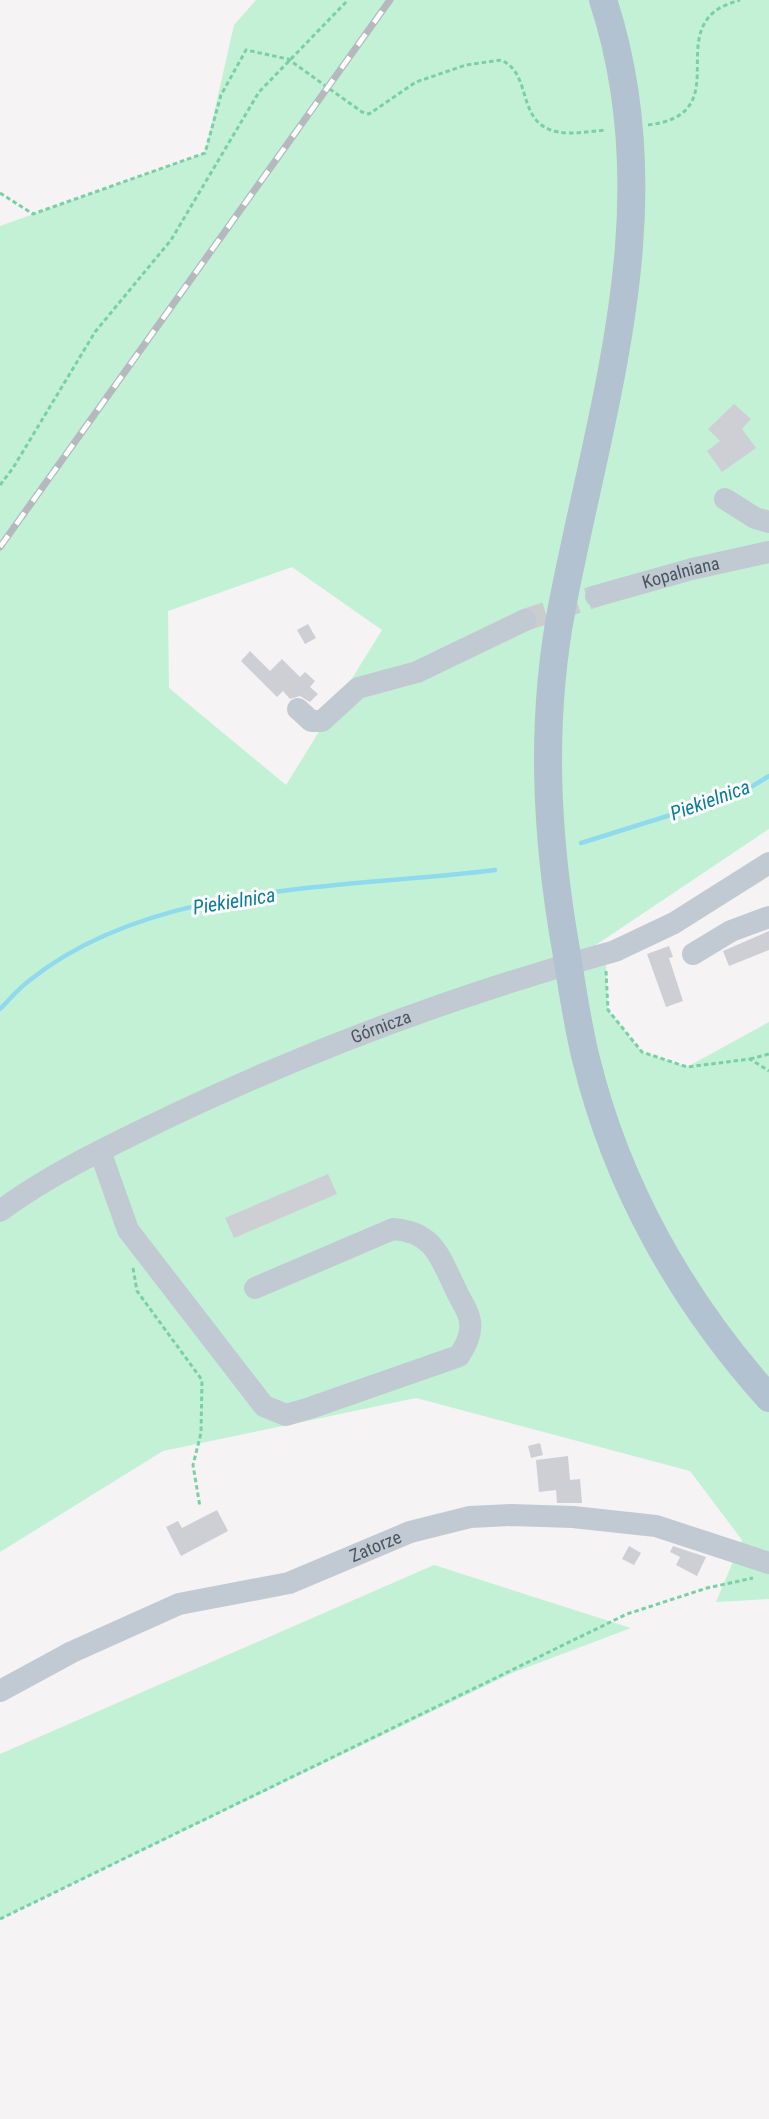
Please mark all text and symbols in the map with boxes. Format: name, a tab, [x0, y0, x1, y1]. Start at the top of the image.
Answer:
street label: Kopalniana	[640, 552, 721, 593]
water label: Piekielnica	[667, 775, 753, 825]
water label: Piekielnica	[191, 883, 277, 919]
street label: Górnicza	[348, 1006, 414, 1047]
street label: Zatorze	[346, 1526, 404, 1566]

